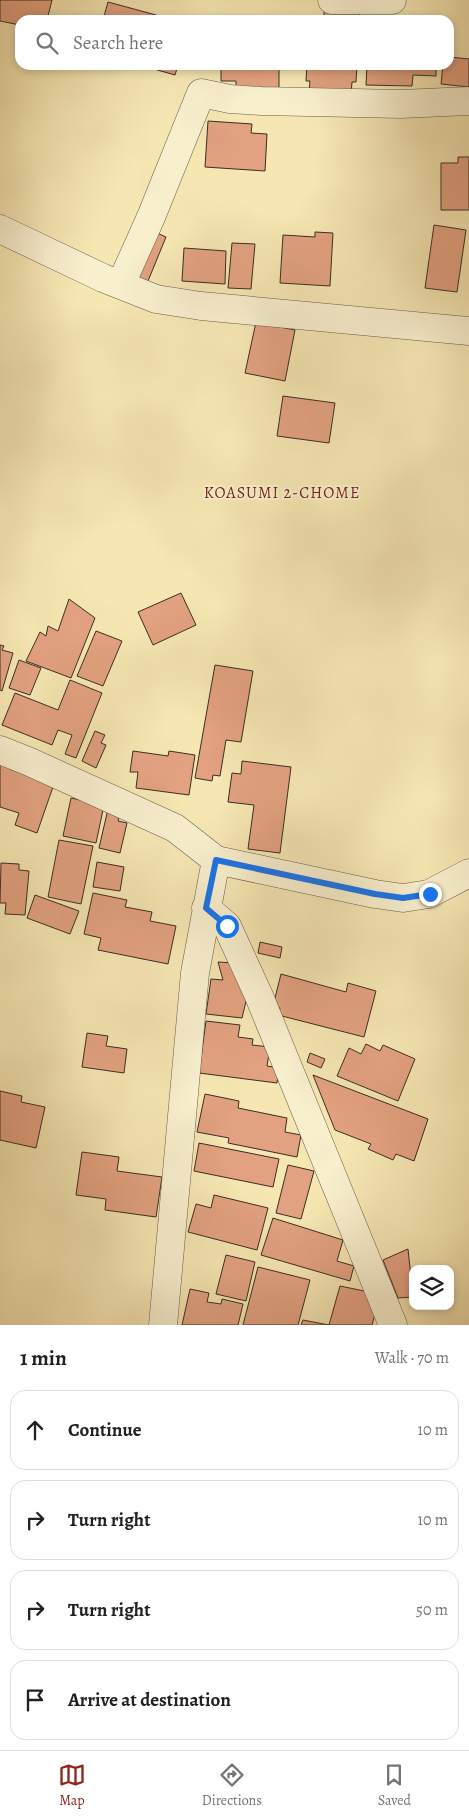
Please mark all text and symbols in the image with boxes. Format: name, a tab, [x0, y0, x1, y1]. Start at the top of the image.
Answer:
search box	[15, 15, 454, 70]
icon: search	[33, 29, 61, 57]
text: Search here	[73, 30, 163, 56]
district label: KOASUMI 2-CHOME	[204, 482, 360, 504]
route end	[419, 883, 442, 906]
route start	[216, 915, 239, 938]
map controls	[409, 1265, 454, 1310]
button: layers	[409, 1265, 454, 1310]
text: 1 min	[20, 1344, 67, 1372]
text: Walk · 70 m	[375, 1347, 449, 1369]
icon: ahead	[21, 1416, 49, 1444]
text: Continue	[68, 1417, 142, 1443]
text: 10 m	[418, 1419, 448, 1441]
icon: right	[21, 1506, 49, 1534]
text: Turn right	[68, 1507, 150, 1533]
text: 10 m	[418, 1509, 448, 1531]
icon: right	[21, 1596, 49, 1624]
text: Turn right	[68, 1597, 150, 1623]
text: 50 m	[416, 1599, 448, 1621]
icon: arrive	[21, 1686, 49, 1714]
text: Arrive at destination	[68, 1687, 231, 1713]
tab: Map	[58, 1761, 86, 1810]
tab: Directions	[202, 1761, 262, 1810]
tab: Saved	[378, 1761, 411, 1810]

